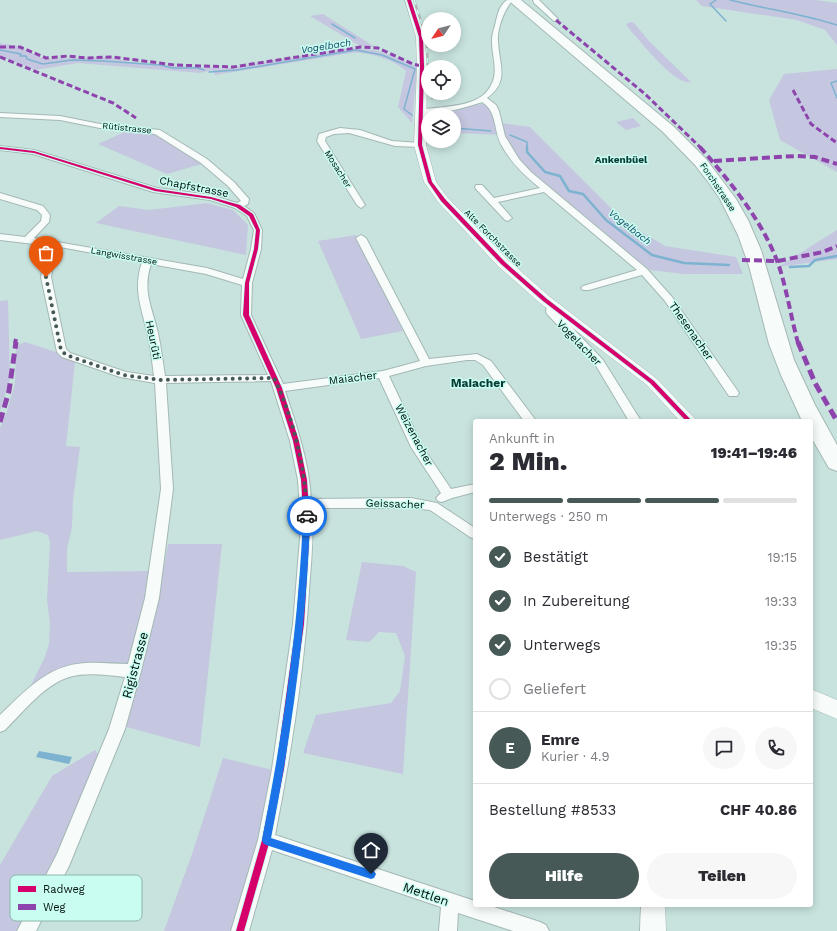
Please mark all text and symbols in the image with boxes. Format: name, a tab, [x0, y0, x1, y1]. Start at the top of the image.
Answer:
north arrow	[421, 12, 461, 52]
map controls	[421, 12, 461, 148]
water label: Vogelbach	[300, 37, 352, 55]
button: locate	[421, 60, 461, 100]
button: layers	[421, 108, 461, 148]
street label: Rütistrasse	[102, 120, 152, 136]
street label: Mosacher	[323, 148, 354, 190]
district label: Ankenbüel	[595, 154, 648, 165]
street label: Forchstrasse	[698, 161, 738, 213]
street label: Chapfstrasse	[158, 174, 230, 200]
street label: Alte Forchstrasse	[462, 207, 524, 269]
water label: Vogelbach	[607, 207, 653, 247]
pin	[29, 236, 63, 277]
icon: bag	[35, 242, 57, 264]
street label: Langwisstrasse	[90, 245, 158, 267]
street label: Thesenacher	[666, 299, 716, 363]
street label: Vogelacher	[554, 317, 604, 369]
street label: Heurüti	[142, 319, 164, 361]
street label: Maiacher	[328, 369, 378, 387]
district label: Maiacher	[451, 376, 506, 390]
street label: Weizenacher	[392, 402, 436, 469]
text: Ankunft in	[489, 431, 555, 446]
text: 19:41–19:46	[711, 444, 797, 462]
text: 2 Min.	[489, 446, 567, 476]
courier	[287, 496, 327, 536]
street label: Geissacher	[365, 496, 425, 512]
icon: car	[296, 505, 318, 527]
text: Unterwegs · 250 m	[489, 509, 608, 524]
icon: check	[489, 546, 511, 568]
text: Bestätigt	[523, 548, 588, 566]
text: 19:15	[767, 550, 797, 565]
icon: check	[489, 590, 511, 612]
text: In Zubereitung	[523, 592, 630, 610]
text: 19:33	[765, 594, 797, 609]
street label: Rigistrasse	[119, 630, 151, 700]
icon: check	[489, 634, 511, 656]
text: Unterwegs	[523, 636, 601, 654]
text: 19:35	[765, 638, 797, 653]
text: Geliefert	[523, 680, 586, 698]
button: chat	[703, 727, 745, 769]
button: phone	[755, 727, 797, 769]
text: Emre	[541, 731, 580, 749]
text: E	[505, 739, 515, 757]
text: Kurier · 4.9	[541, 749, 610, 764]
text: Bestellung #8533	[489, 801, 616, 819]
text: CHF 40.86	[720, 801, 797, 819]
pin	[354, 833, 388, 874]
icon: home	[360, 839, 382, 861]
button: Hilfe	[489, 853, 639, 899]
button: Teilen	[647, 853, 797, 899]
legend	[10, 875, 142, 921]
street label: Mettlen	[401, 879, 451, 909]
text: Radweg	[43, 883, 85, 896]
text: Weg	[43, 901, 66, 914]

